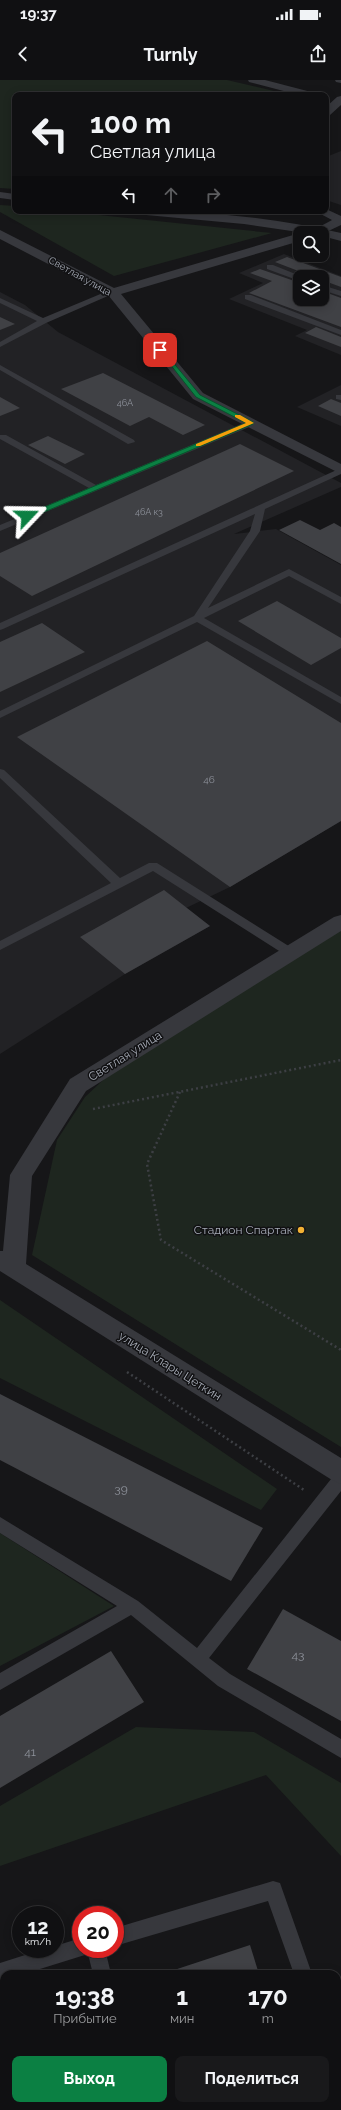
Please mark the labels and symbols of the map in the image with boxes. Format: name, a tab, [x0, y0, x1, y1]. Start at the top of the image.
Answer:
street label: Светлая улица	[47, 254, 113, 298]
pin	[143, 333, 177, 367]
house number: 46А	[117, 398, 133, 408]
position arrow	[6, 495, 48, 537]
house number: 46А к3	[135, 507, 163, 517]
house number: 46	[203, 774, 215, 785]
street label: Светлая улица	[86, 1028, 164, 1084]
place label: Стадион Спартак	[194, 1223, 293, 1237]
marker: Стадион Спартак	[296, 1225, 306, 1235]
street label: улица Клары Цеткин	[116, 1329, 224, 1403]
house number: 39	[114, 1482, 128, 1496]
house number: 43	[292, 1648, 304, 1662]
house number: 41	[24, 1745, 36, 1759]
speed limit sign: 20	[72, 1906, 124, 1958]

